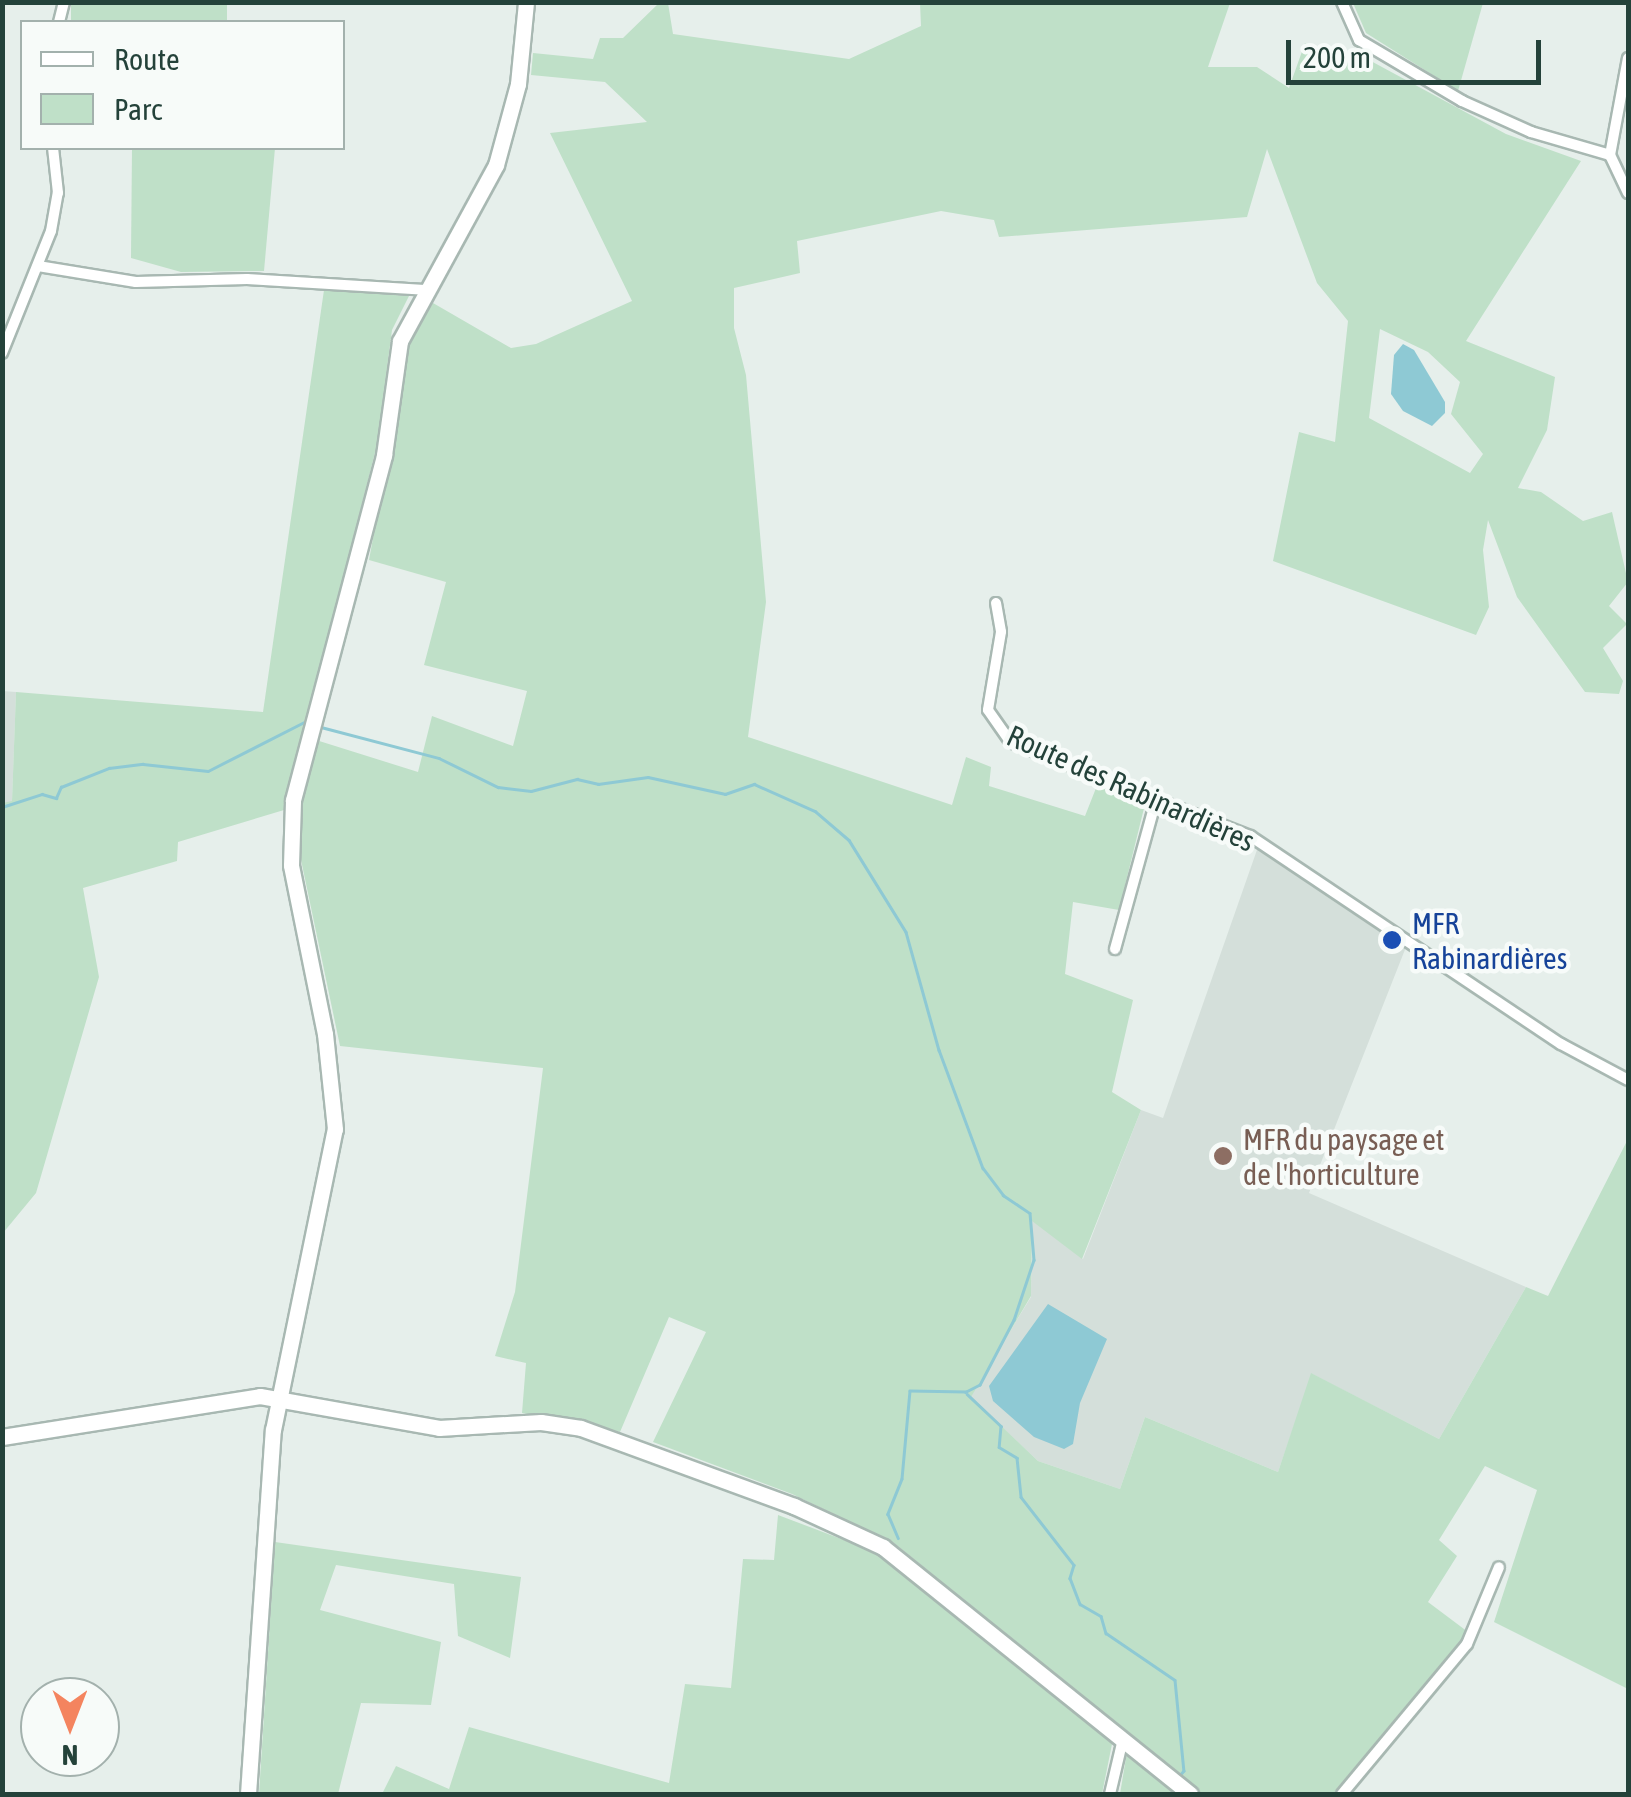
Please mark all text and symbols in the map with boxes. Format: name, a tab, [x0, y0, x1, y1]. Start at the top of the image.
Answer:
legend	[20, 20, 345, 150]
scale bar	[1291, 20, 1546, 82]
text: 200 m	[1303, 40, 1371, 74]
text: Route	[114, 42, 180, 76]
text: Parc	[114, 92, 162, 126]
street label: Route des Rabinardières	[1002, 717, 1260, 859]
place label: MFR Rabinardières	[1412, 905, 1567, 976]
marker: MFR Rabinardières	[1381, 929, 1403, 951]
place label: MFR du paysage et de l'horticulture	[1243, 1121, 1444, 1192]
marker: MFR du paysage et de l'horticulture	[1212, 1145, 1234, 1167]
north arrow	[20, 1677, 120, 1777]
text: N	[62, 1739, 78, 1771]

